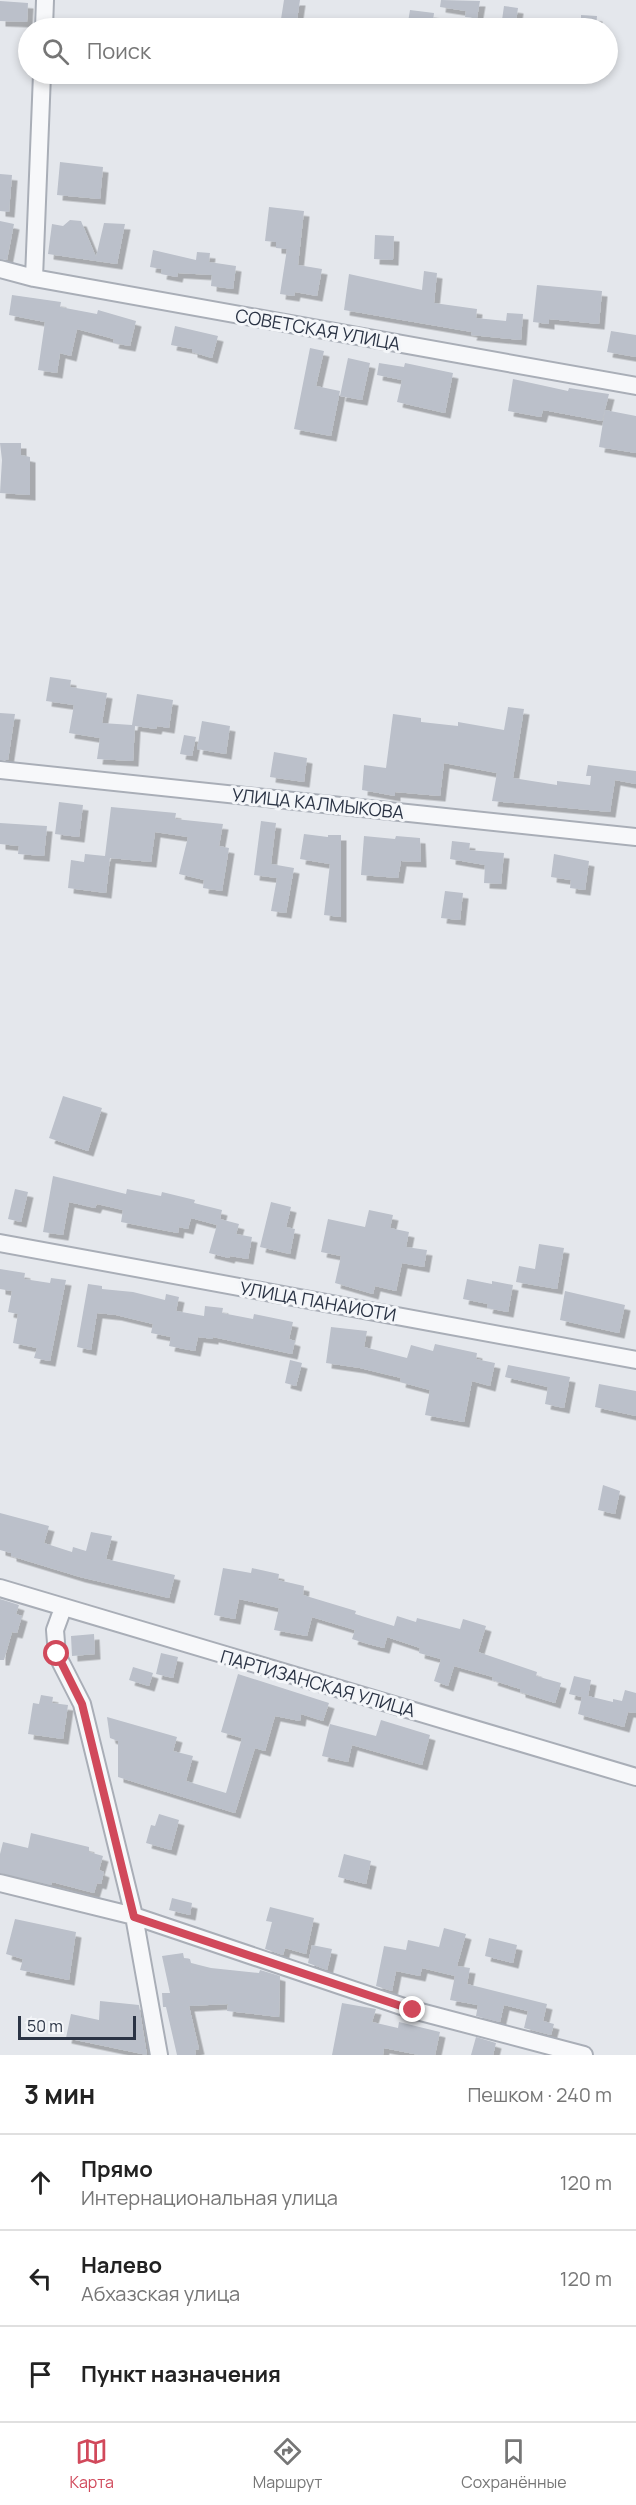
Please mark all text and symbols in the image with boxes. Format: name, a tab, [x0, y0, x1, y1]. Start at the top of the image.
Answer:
search box	[18, 18, 618, 84]
icon: search	[39, 35, 72, 68]
text: Поиск	[87, 36, 151, 66]
street label: СОВЕТСКАЯ УЛИЦА	[234, 303, 403, 355]
street label: УЛИЦА КАЛМЫКОВА	[231, 782, 406, 824]
street label: УЛИЦА ПАНАИОТИ	[238, 1275, 398, 1327]
route start	[43, 1640, 69, 1666]
street label: ПАРТИЗАНСКАЯ УЛИЦА	[218, 1644, 419, 1722]
route end	[399, 1996, 425, 2022]
scale bar	[18, 2013, 136, 2040]
text: 50 m	[27, 2015, 63, 2037]
text: 3 мин	[24, 2076, 95, 2112]
text: Пешком · 240 m	[467, 2081, 612, 2108]
text: Прямо	[81, 2154, 153, 2184]
icon: ahead	[24, 2166, 57, 2199]
text: 120 m	[560, 2169, 612, 2196]
text: Интернациональная улица	[81, 2184, 338, 2211]
text: Налево	[81, 2250, 162, 2280]
icon: left	[24, 2262, 57, 2295]
text: 120 m	[560, 2265, 612, 2292]
text: Абхазская улица	[81, 2280, 240, 2307]
icon: arrive	[24, 2358, 57, 2391]
text: Пункт назначения	[81, 2359, 281, 2389]
tab: Карта	[69, 2435, 114, 2493]
tab: Маршрут	[253, 2435, 322, 2493]
tab: Сохранённые	[461, 2435, 567, 2493]

